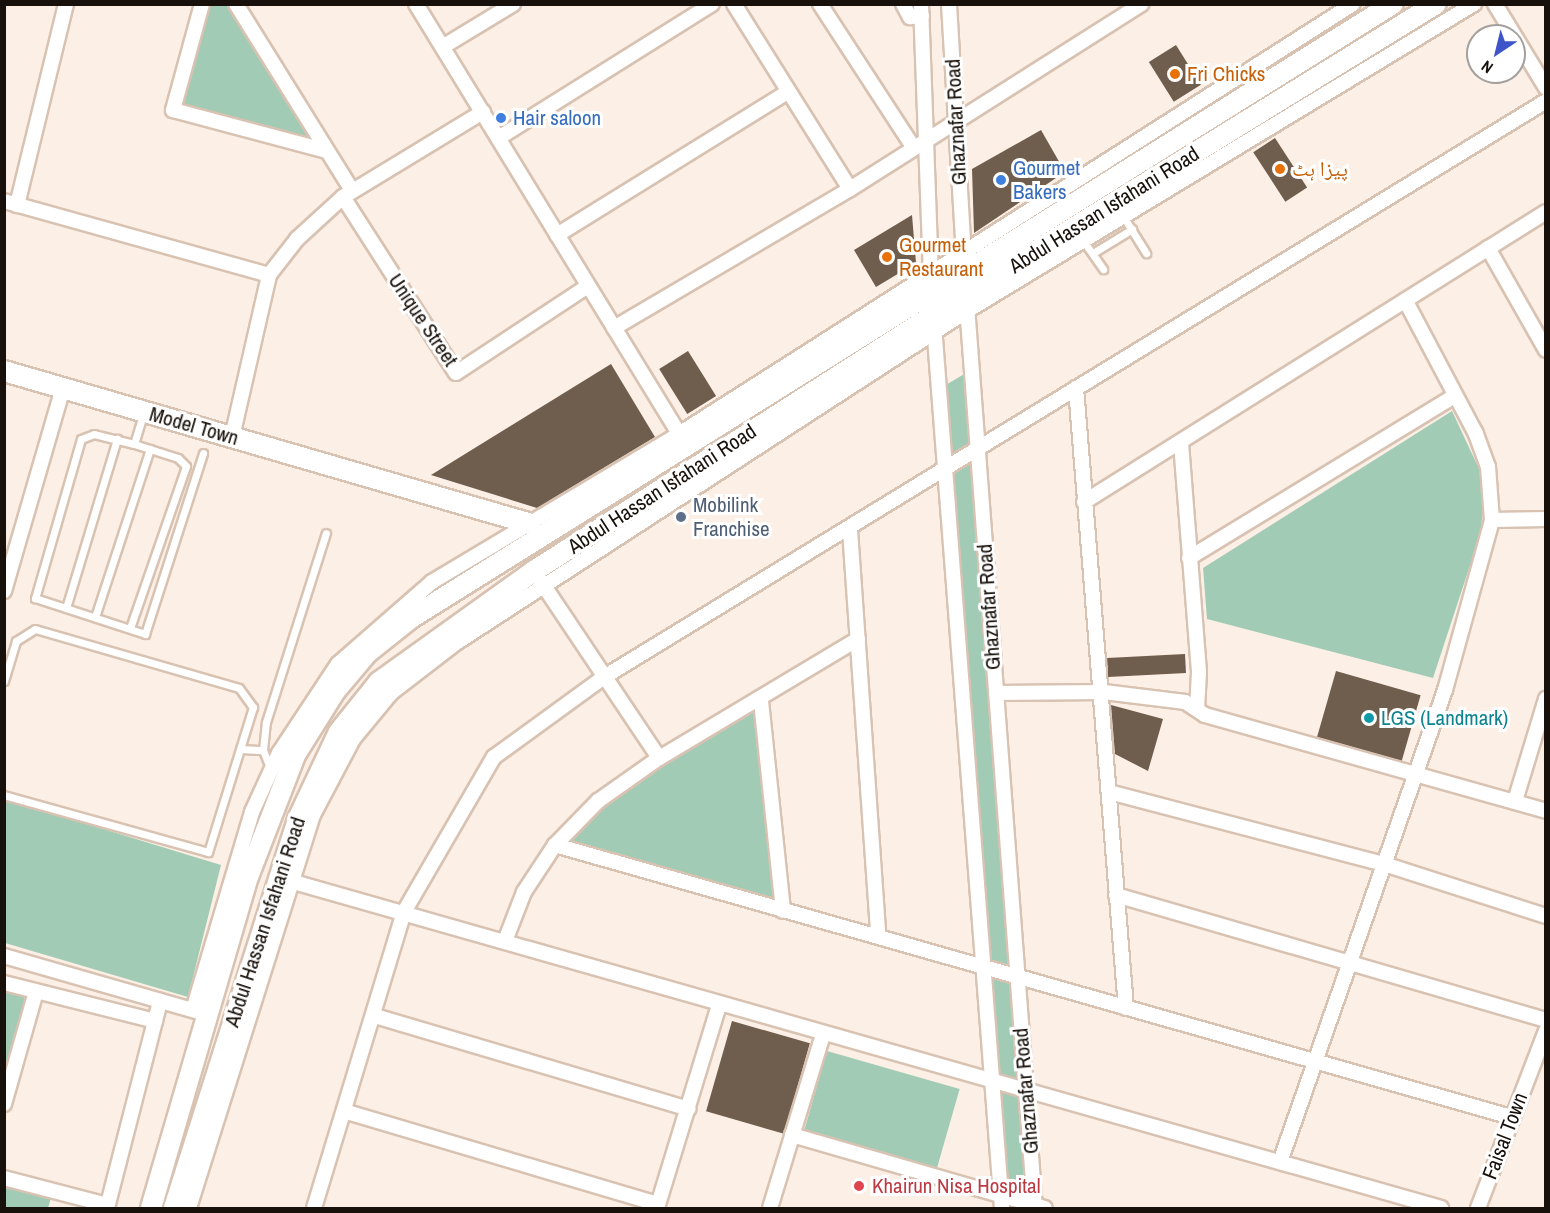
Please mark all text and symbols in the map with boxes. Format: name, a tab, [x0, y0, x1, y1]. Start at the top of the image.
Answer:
north arrow	[1466, 24, 1526, 84]
text: N	[1477, 55, 1497, 79]
street label: Ghaznafar Road	[940, 58, 972, 186]
place label: Fri Chicks	[1187, 61, 1265, 87]
marker: Fri Chicks	[1168, 67, 1182, 81]
place label: Hair saloon	[513, 105, 601, 131]
marker: Hair saloon	[494, 111, 508, 125]
street label: Abdul Hassan Isfahani Road	[1004, 141, 1204, 279]
place label: Gourmet Bakers	[1013, 155, 1080, 205]
place label: پیزا ہٹ	[1292, 156, 1348, 182]
marker: پیزا ہٹ	[1273, 162, 1287, 176]
marker: Gourmet Bakers	[994, 173, 1008, 187]
place label: Gourmet Restaurant	[899, 232, 983, 282]
marker: Gourmet Restaurant	[880, 250, 894, 264]
street label: Unique Street	[383, 269, 463, 371]
street label: Model Town	[146, 401, 242, 451]
street label: Abdul Hassan Isfahani Road	[563, 419, 761, 559]
place label: Mobilink Franchise	[693, 492, 770, 542]
marker: Mobilink Franchise	[674, 510, 688, 524]
street label: Ghaznafar Road	[972, 543, 1006, 671]
place label: LGS (Landmark)	[1381, 705, 1508, 731]
marker: LGS (Landmark)	[1362, 711, 1376, 725]
street label: Abdul Hassan Isfahani Road	[219, 814, 311, 1030]
street label: Ghaznafar Road	[1008, 1027, 1044, 1155]
street label: Faisal Town	[1477, 1089, 1533, 1183]
place label: Khairun Nisa Hospital	[872, 1173, 1040, 1199]
marker: Khairun Nisa Hospital	[850, 1177, 868, 1195]

